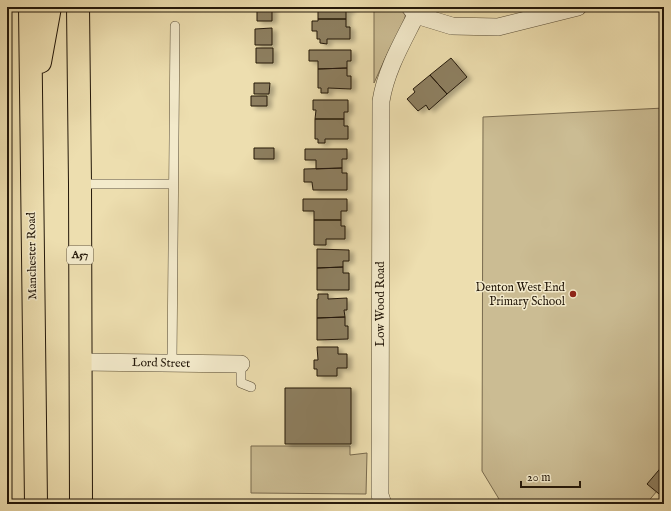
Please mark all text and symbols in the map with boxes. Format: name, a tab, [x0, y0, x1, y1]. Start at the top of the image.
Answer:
street label: Manchester Road	[24, 211, 40, 300]
road number: A57	[67, 246, 93, 264]
street label: Low Wood Road	[373, 261, 388, 347]
place label: Denton West End Primary School	[476, 280, 566, 309]
marker: Denton West End Primary School	[568, 289, 578, 299]
street label: Lord Street	[132, 355, 190, 371]
scale bar	[521, 463, 580, 489]
text: 20 m	[527, 470, 550, 485]

